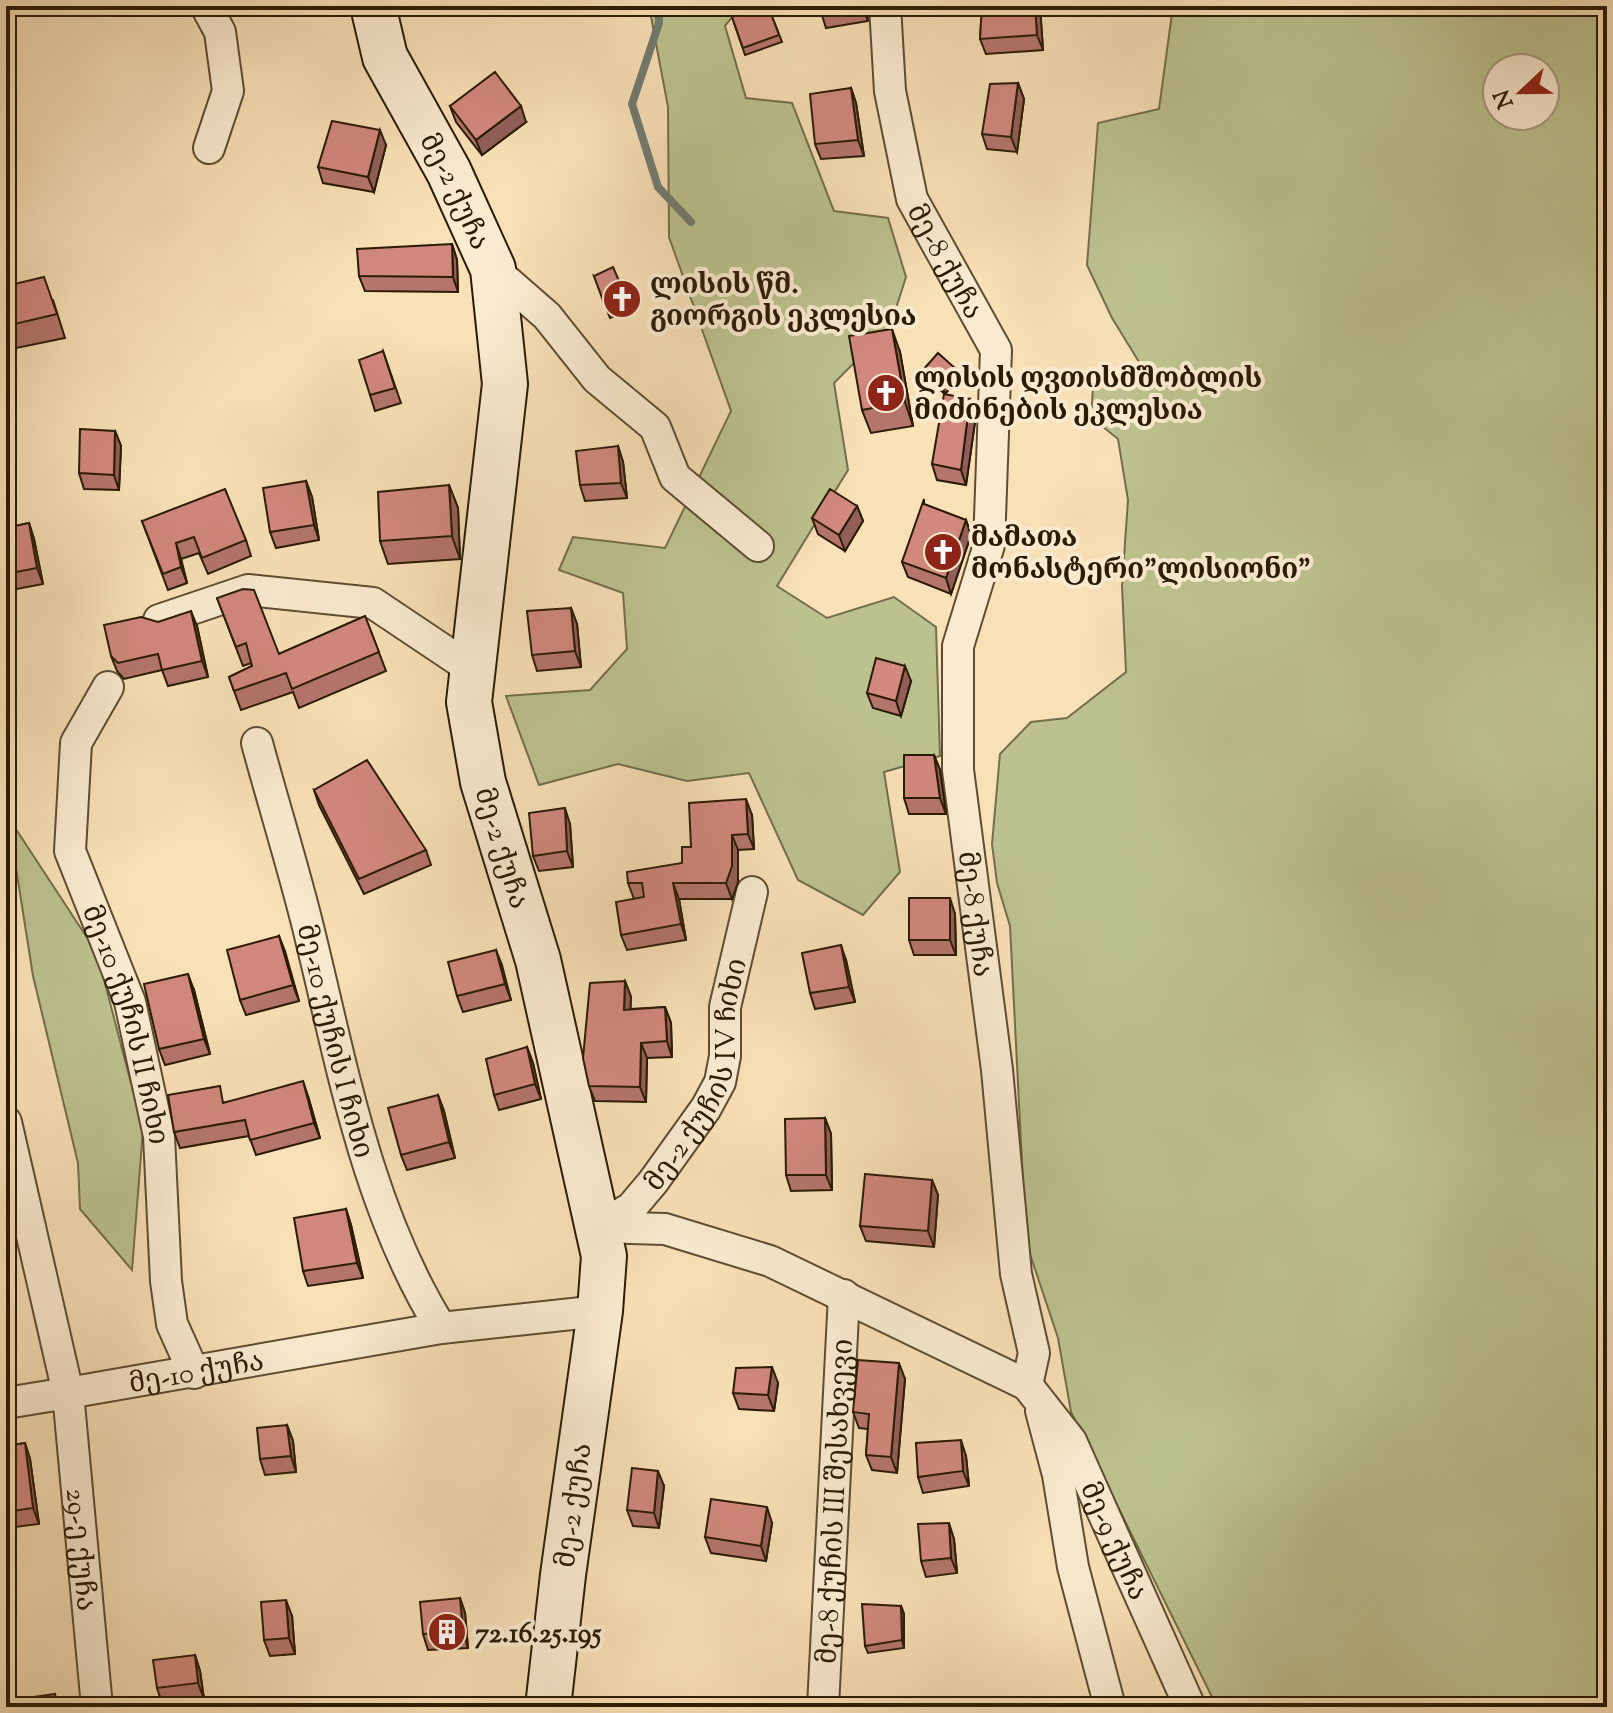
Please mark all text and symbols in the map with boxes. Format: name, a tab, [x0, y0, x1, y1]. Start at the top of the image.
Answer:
north arrow	[1481, 52, 1561, 132]
text: N	[1487, 84, 1523, 113]
street label: მე-2 ქუჩა	[408, 126, 499, 257]
street label: მე-8 ქუჩა	[895, 197, 992, 327]
place label: ლისის წმ. გიორგის ეკლესია	[650, 266, 916, 338]
church icon: ლისის წმ. გიორგის ეკლესია	[601, 278, 643, 320]
place label: ლისის ღვთისმშობლის მიძინების ეკლესია	[914, 360, 1262, 432]
church icon: ლისის ღვთისმშობლის მიძინების ეკლესია	[865, 372, 907, 414]
place label: მამათა მონასტერი"ლისიონი"	[971, 519, 1311, 591]
church icon: მამათა მონასტერი"ლისიონი"	[922, 531, 964, 573]
street label: მე-2 ქუჩა	[463, 783, 538, 914]
street label: მე-8 ქუჩა	[946, 849, 1002, 980]
street label: მე-10 ქუჩის II ჩიხი	[70, 899, 176, 1145]
street label: მე-10 ქუჩის I ჩიხი	[285, 920, 382, 1163]
street label: მე-2 ქუჩის IV ჩიხი	[636, 955, 759, 1200]
street label: მე-8 ქუჩის III შესახვევი	[808, 1338, 865, 1665]
street label: მე-10 ქუჩა	[126, 1342, 267, 1405]
street label: მე-2 ქუჩა	[546, 1441, 603, 1570]
street label: მე-9 ქუჩა	[1069, 1476, 1157, 1607]
street label: 29-ე ქუჩა	[54, 1487, 105, 1613]
building icon: 72.16.25.195	[426, 1611, 468, 1653]
place label: 72.16.25.195	[475, 1615, 602, 1655]

